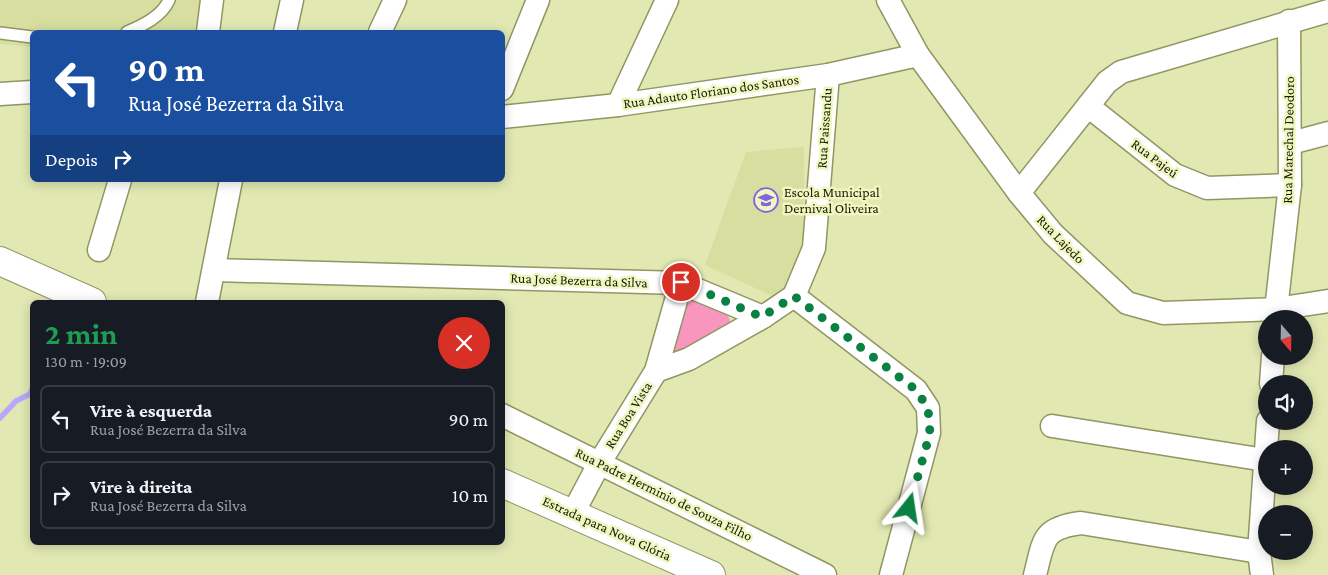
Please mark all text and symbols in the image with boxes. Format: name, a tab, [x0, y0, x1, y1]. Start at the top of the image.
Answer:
icon: left	[45, 50, 110, 115]
text: 90 m	[128, 50, 205, 89]
street label: Rua Adauto Floriano dos Santos	[622, 71, 800, 111]
street label: Rua Marechal Deodoro	[1279, 76, 1297, 204]
street label: Rua Paissandu	[813, 87, 835, 169]
text: Rua José Bezerra da Silva	[128, 91, 344, 116]
street label: Rua Pajeú	[1128, 135, 1182, 182]
icon: right	[108, 145, 136, 173]
text: Depois	[45, 149, 98, 170]
place label: Escola Municipal Dernival Oliveira	[784, 184, 880, 216]
school or university icon: Escola Municipal Dernival Oliveira	[753, 187, 779, 213]
street label: Rua Lajedo	[1033, 211, 1088, 267]
pin	[660, 261, 702, 303]
icon: arrive	[667, 268, 695, 296]
street label: Rua José Bezerra da Silva	[510, 270, 648, 290]
north arrow	[1258, 310, 1312, 365]
map controls	[1258, 310, 1313, 560]
text: 2 min	[45, 317, 117, 350]
button: close	[438, 317, 490, 369]
text: 130 m · 19:09	[45, 353, 127, 370]
button: sound	[1258, 375, 1313, 430]
street label: Rua Boa Vista	[601, 378, 655, 451]
text: Vire à esquerda	[90, 400, 212, 421]
icon: left	[47, 405, 75, 433]
text: 90 m	[449, 409, 488, 430]
text: Rua José Bezerra da Silva	[90, 421, 247, 438]
button: +	[1258, 440, 1313, 495]
street label: Rua Padre Herminio de Souza Filho	[573, 444, 755, 544]
text: Vire à direita	[90, 476, 192, 497]
icon: right	[47, 481, 75, 509]
position arrow	[882, 481, 934, 533]
text: 10 m	[452, 485, 488, 506]
street label: Estrada para Nova Glória	[540, 492, 674, 564]
text: Rua José Bezerra da Silva	[90, 497, 247, 514]
button: −	[1258, 505, 1313, 560]

